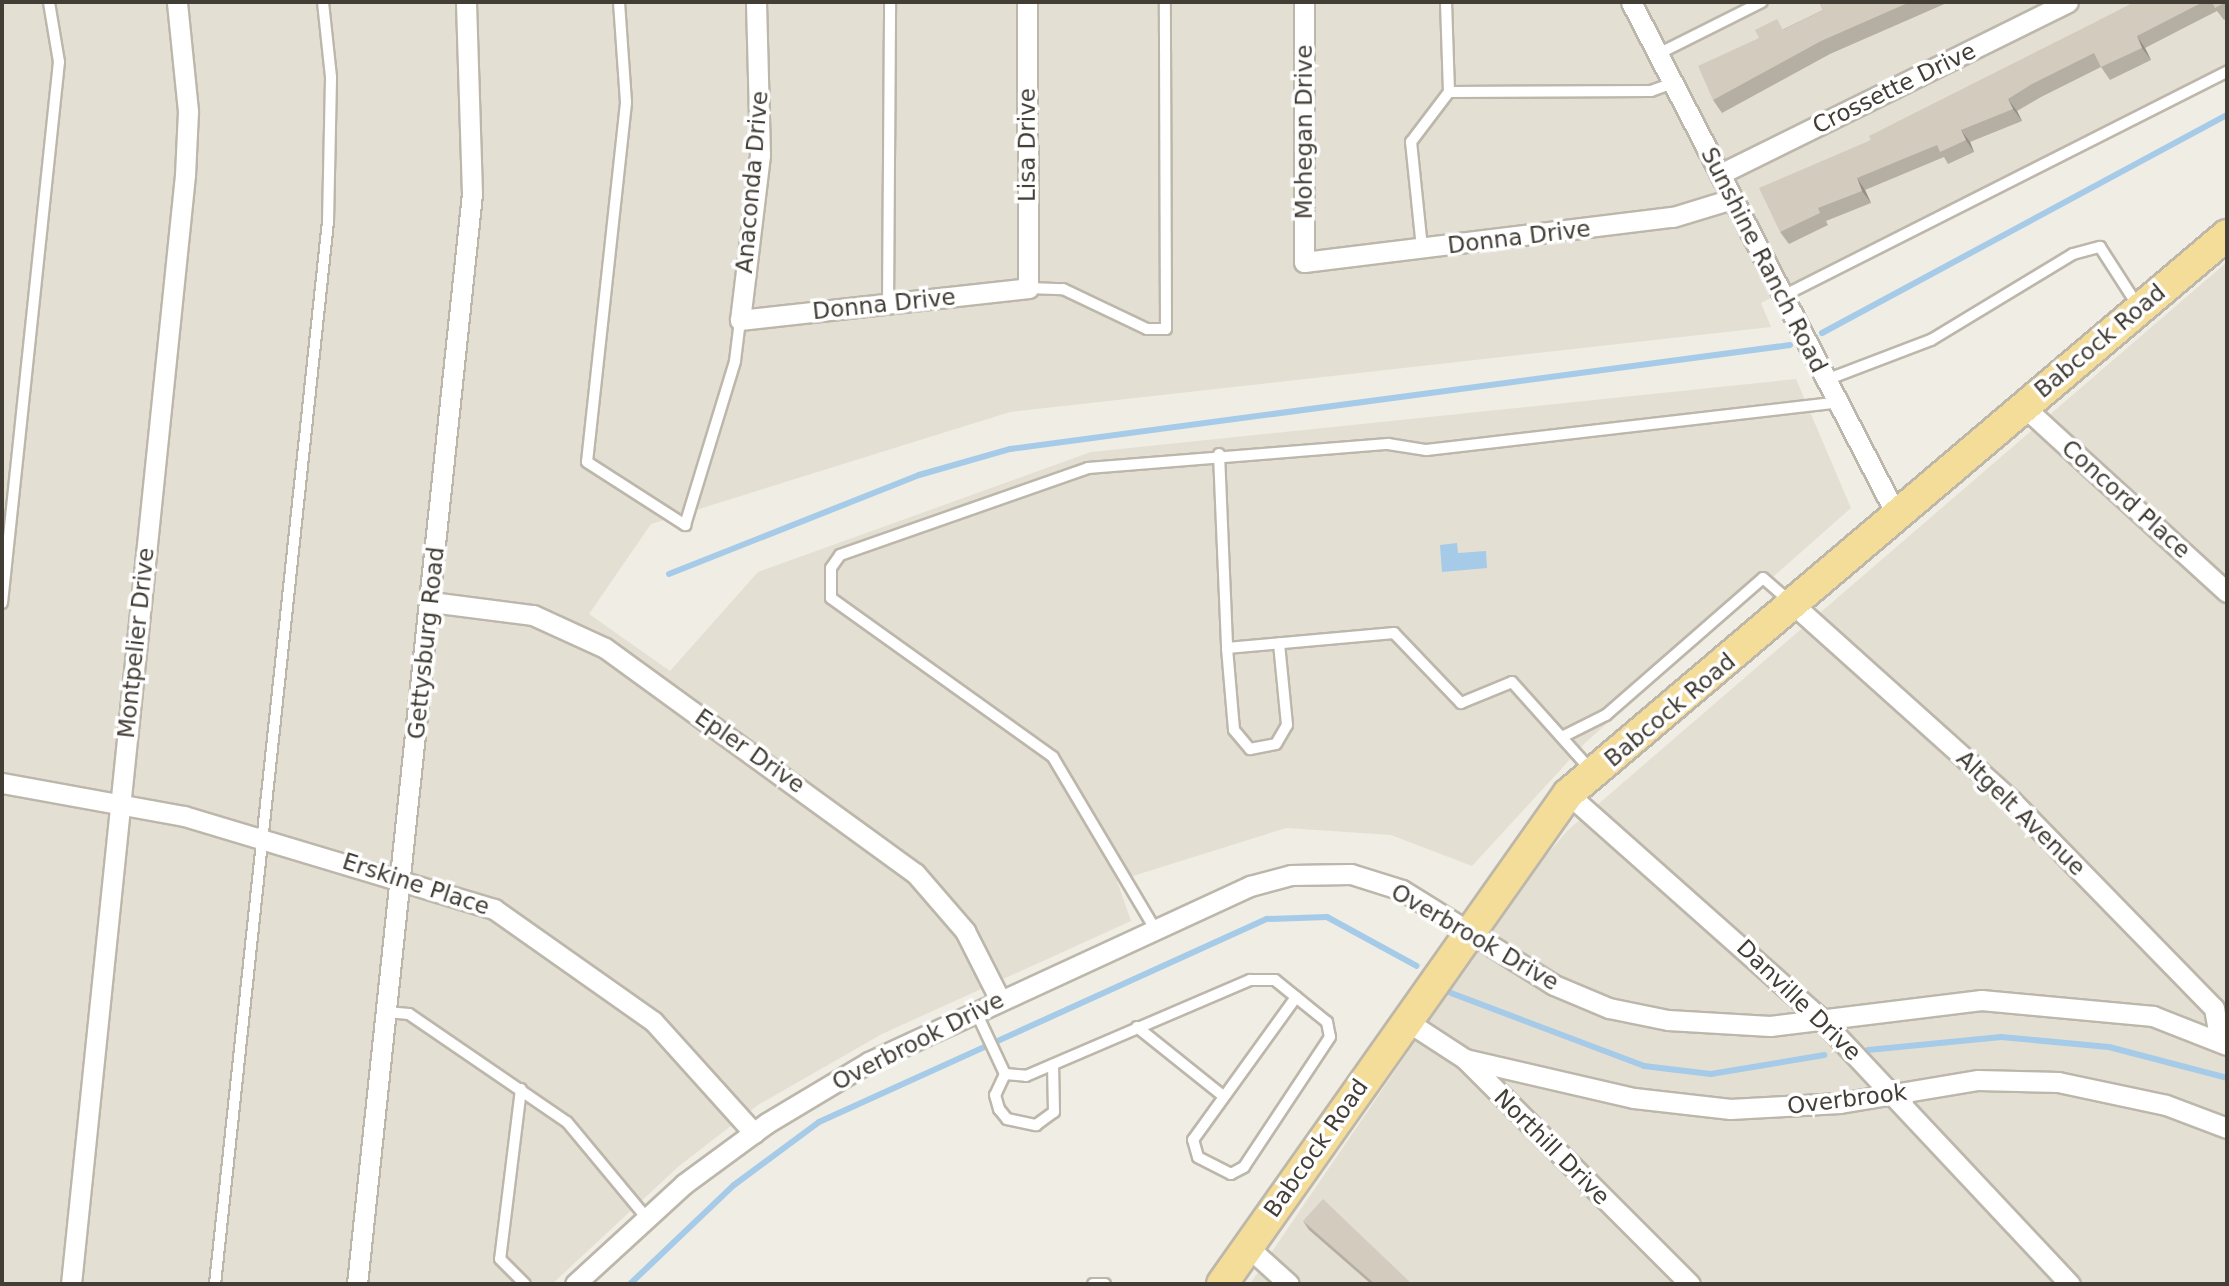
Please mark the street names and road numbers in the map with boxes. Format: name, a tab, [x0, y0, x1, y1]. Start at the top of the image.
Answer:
street label: Crossette Drive	[1808, 37, 1980, 139]
street label: Mohegan Drive	[1290, 45, 1318, 219]
street label: Lisa Drive	[1013, 88, 1041, 202]
street label: Anaconda Drive	[730, 90, 774, 274]
street label: Sunshine Ranch Road	[1695, 143, 1833, 377]
street label: Donna Drive	[1446, 215, 1592, 259]
street label: Babcock Road	[2029, 278, 2171, 404]
street label: Donna Drive	[811, 283, 957, 325]
street label: Concord Place	[2056, 434, 2196, 564]
street label: Gettysburg Road	[402, 545, 450, 741]
street label: Montpelier Drive	[112, 546, 160, 740]
street label: Babcock Road	[1599, 647, 1741, 773]
street label: Epler Drive	[690, 703, 810, 799]
street label: Altgelt Avenue	[1951, 745, 2091, 881]
street label: Erskine Place	[339, 847, 493, 921]
street label: Overbrook Drive	[1386, 878, 1564, 996]
street label: Danville Drive	[1731, 934, 1867, 1066]
street label: Overbrook Drive	[828, 986, 1008, 1096]
street label: Babcock Road	[1258, 1074, 1374, 1222]
street label: Overbrook	[1786, 1078, 1908, 1120]
street label: Northill Drive	[1488, 1083, 1616, 1211]

